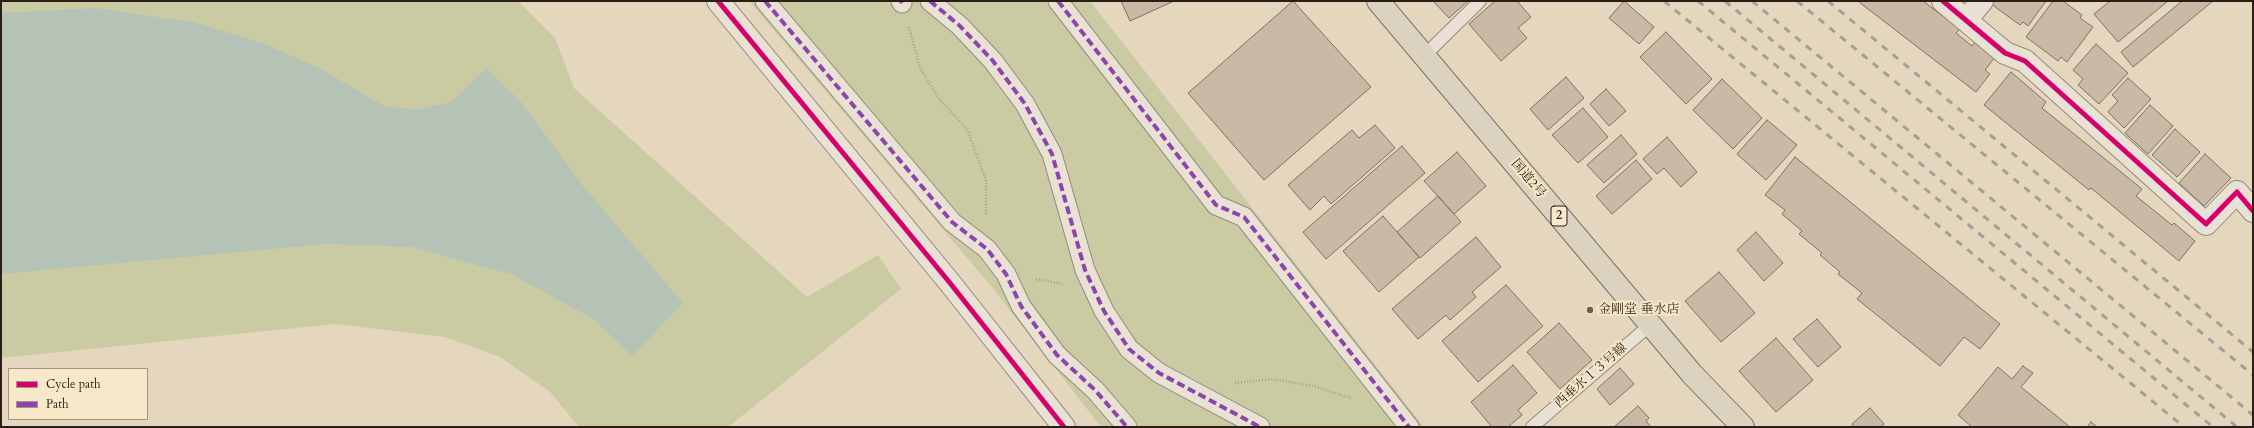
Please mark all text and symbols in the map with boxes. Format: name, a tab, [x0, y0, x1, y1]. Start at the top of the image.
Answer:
street label: 国道2号	[1507, 156, 1549, 202]
road number: 2	[1551, 206, 1567, 226]
place label: 金剛堂 垂水店	[1598, 302, 1679, 318]
marker: 金剛堂 垂水店	[1585, 305, 1595, 315]
street label: 西垂水１３号線	[1552, 340, 1630, 412]
legend	[8, 368, 148, 420]
text: Cycle path	[46, 376, 101, 392]
text: Path	[46, 396, 69, 412]

